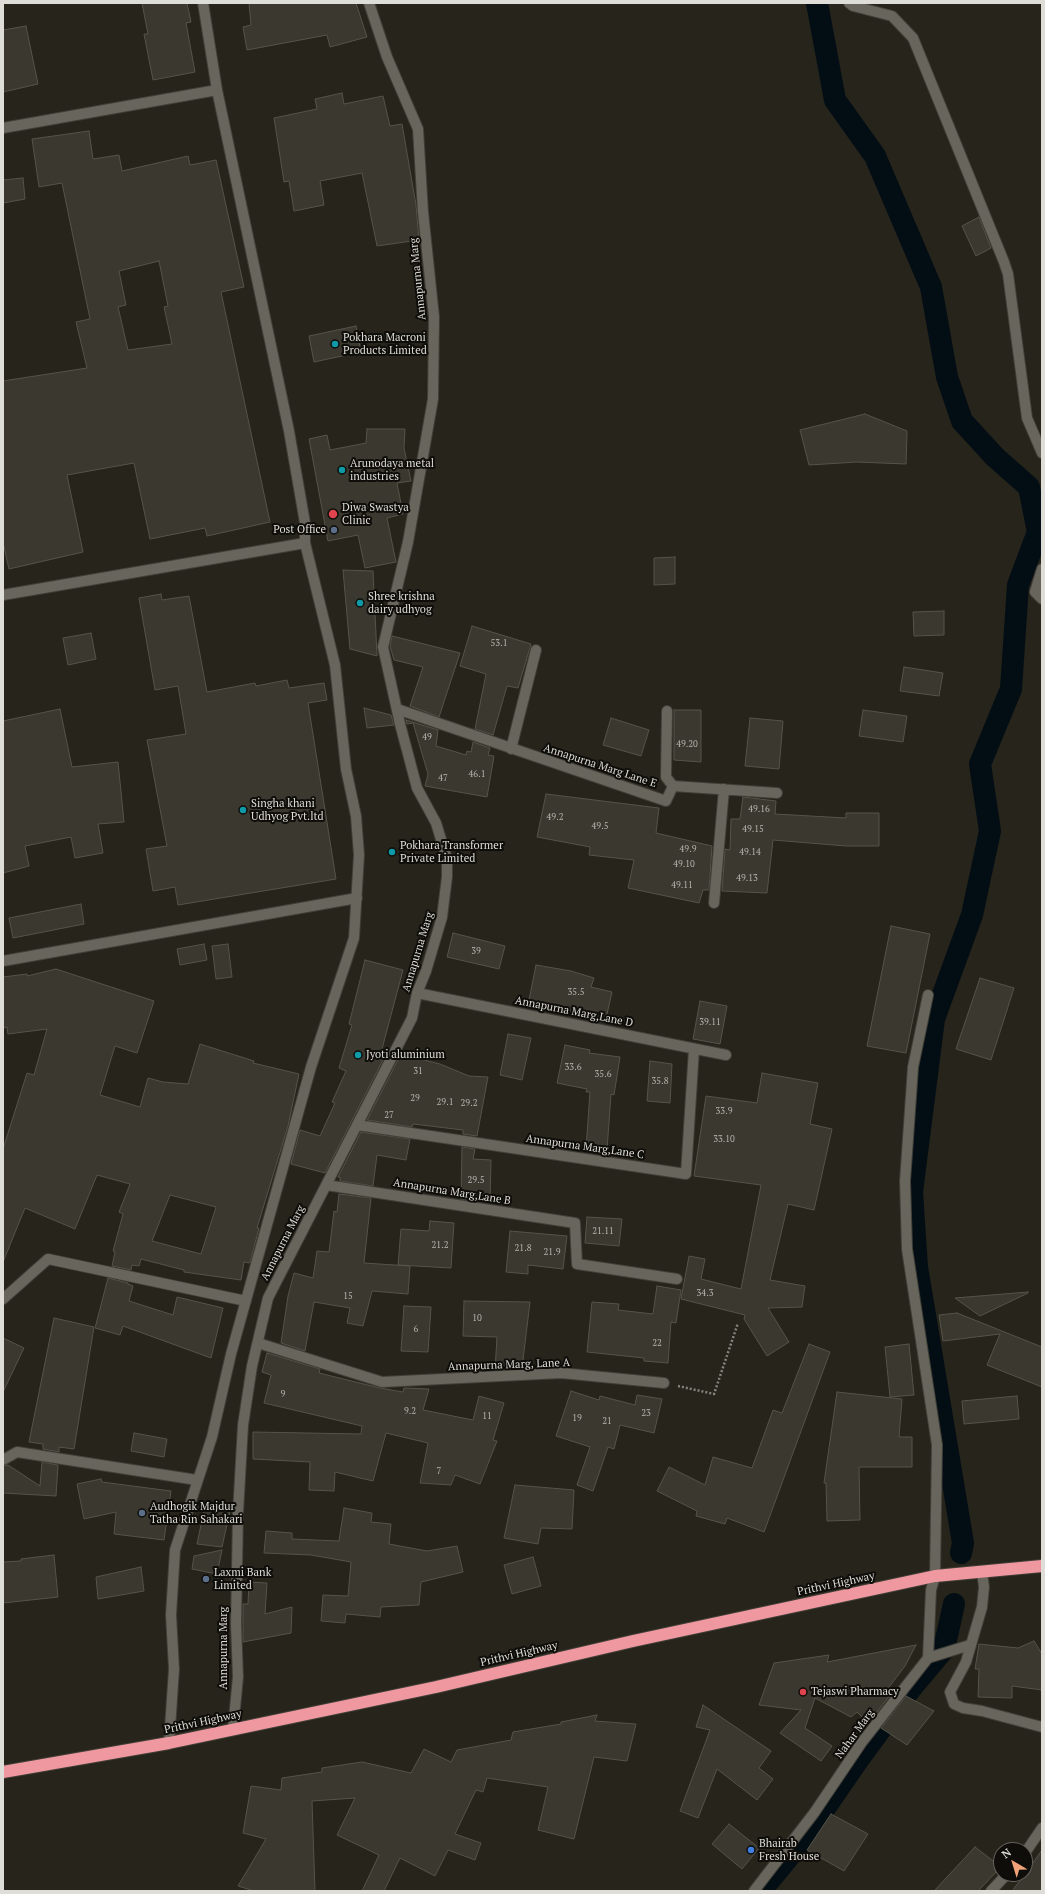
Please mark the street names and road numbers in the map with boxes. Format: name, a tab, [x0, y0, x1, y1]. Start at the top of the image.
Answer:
street label: Annapurna Marg	[407, 237, 429, 321]
street label: Annapurna Marg Lane E	[542, 741, 658, 791]
street label: Annapurna Marg	[400, 910, 436, 994]
street label: Annapurna Marg,Lane D	[514, 994, 634, 1030]
street label: Annapurna Marg,Lane C	[525, 1132, 645, 1162]
street label: Annapurna Marg,Lane B	[392, 1176, 512, 1208]
street label: Annapurna Marg	[258, 1203, 308, 1283]
street label: Annapurna Marg, Lane A	[448, 1356, 570, 1374]
street label: Prithvi Highway	[796, 1569, 876, 1599]
street label: Annapurna Marg	[217, 1607, 231, 1689]
street label: Prithvi Highway	[479, 1639, 559, 1669]
street label: Prithvi Highway	[163, 1707, 243, 1737]
street label: Nahar Marg	[833, 1707, 877, 1761]

